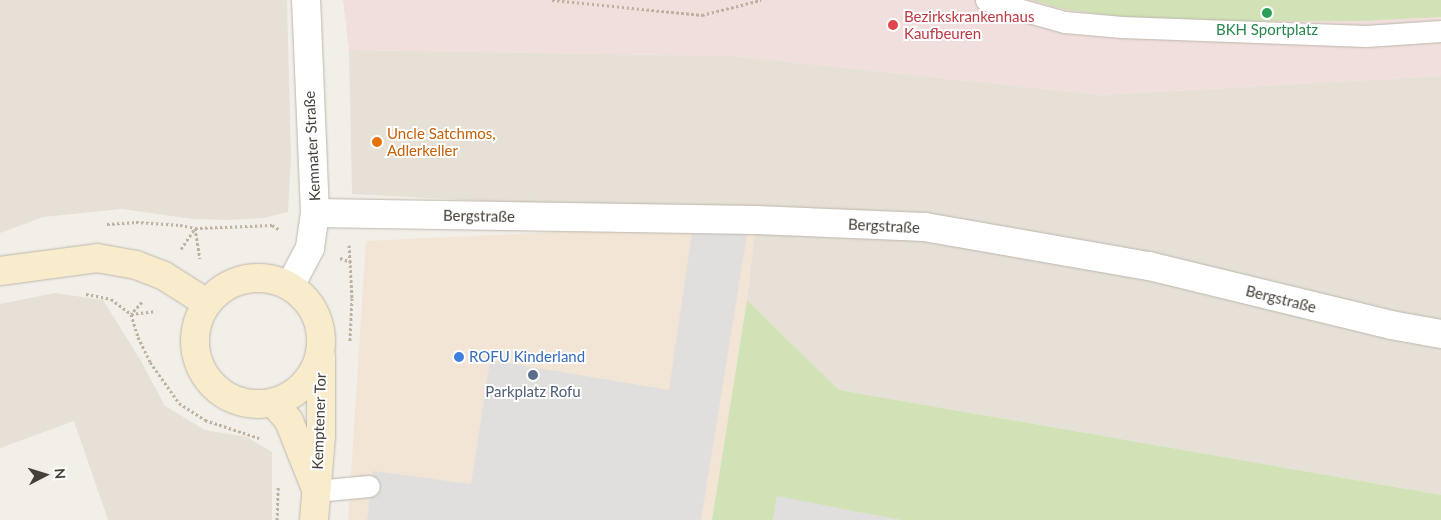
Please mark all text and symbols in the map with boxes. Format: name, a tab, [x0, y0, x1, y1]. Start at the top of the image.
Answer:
place label: Bezirkskrankenhaus Kaufbeuren	[904, 7, 1034, 42]
marker: BKH Sportplatz	[1261, 7, 1273, 19]
marker: Bezirkskrankenhaus Kaufbeuren	[886, 18, 900, 32]
place label: BKH Sportplatz	[1216, 21, 1318, 39]
street label: Kemnater Straße	[300, 90, 324, 202]
place label: Uncle Satchmos, Adlerkeller	[387, 124, 496, 159]
marker: Uncle Satchmos, Adlerkeller	[371, 136, 383, 148]
street label: Bergstraße	[443, 206, 515, 226]
street label: Bergstraße	[848, 215, 920, 237]
street label: Bergstraße	[1244, 282, 1318, 316]
place label: ROFU Kinderland	[469, 348, 585, 366]
marker: ROFU Kinderland	[453, 351, 465, 363]
marker: Parkplatz Rofu	[527, 369, 539, 381]
street label: Kemptener Tor	[308, 372, 330, 470]
place label: Parkplatz Rofu	[485, 383, 581, 401]
north arrow	[20, 450, 70, 500]
text: N	[52, 468, 69, 480]

